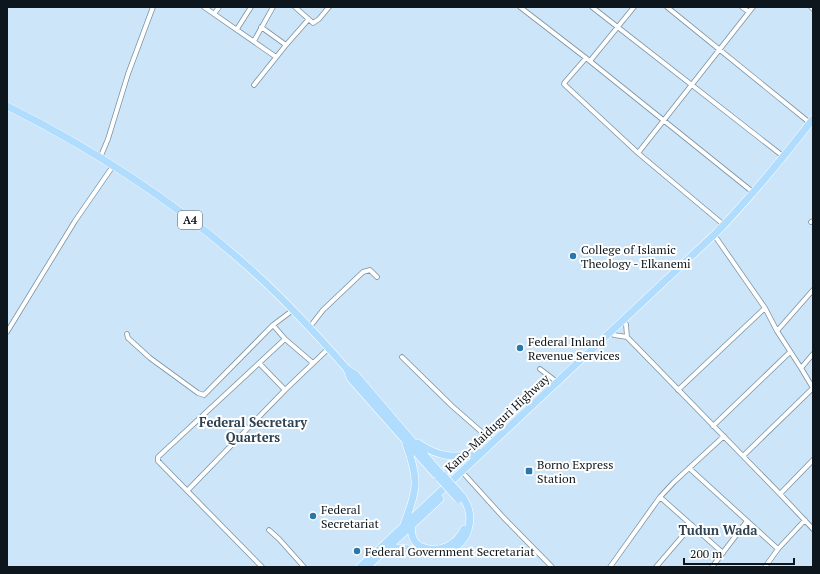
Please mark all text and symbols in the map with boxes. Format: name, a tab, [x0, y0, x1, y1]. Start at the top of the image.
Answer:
road number: A4	[178, 211, 202, 229]
place label: College of Islamic Theology - Elkanemi	[581, 242, 691, 271]
marker: College of Islamic Theology - Elkanemi	[568, 251, 578, 261]
place label: Federal Inland Revenue Services	[528, 334, 620, 363]
marker: Federal Inland Revenue Services	[515, 343, 525, 353]
street label: Kano-Maiduguri Highway	[442, 370, 553, 475]
district label: Federal Secretary Quarters	[199, 413, 308, 446]
place label: Borno Express Station	[537, 457, 613, 486]
marker: Borno Express Station	[524, 466, 534, 476]
place label: Federal Secretariat	[321, 502, 379, 531]
marker: Federal Secretariat	[308, 511, 318, 521]
district label: Tudun Wada	[679, 521, 758, 539]
scale bar	[684, 540, 794, 566]
place label: Federal Government Secretariat	[365, 544, 535, 559]
marker: Federal Government Secretariat	[352, 546, 362, 556]
text: 200 m	[690, 546, 723, 561]

